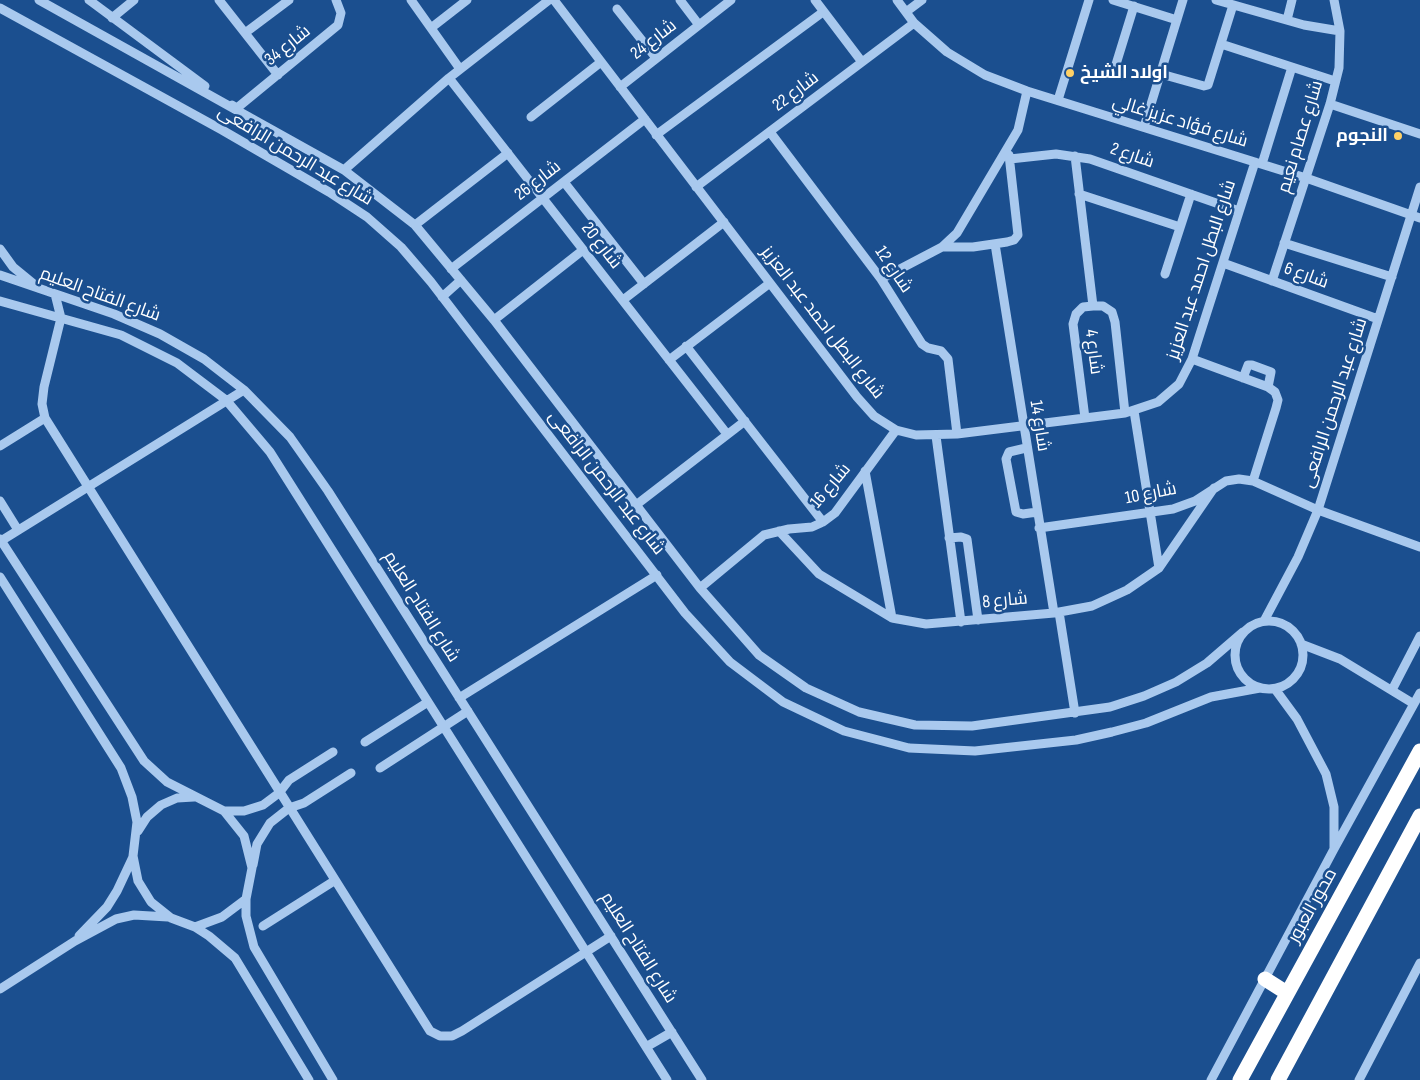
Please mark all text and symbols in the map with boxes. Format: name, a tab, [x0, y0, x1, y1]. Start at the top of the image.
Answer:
street label: شارع 24	[627, 15, 681, 65]
street label: شارع 34	[261, 21, 315, 71]
place label: اولاد الشيخ	[1080, 62, 1168, 84]
marker: اولاد الشيخ	[1064, 67, 1076, 79]
street label: شارع 22	[769, 68, 823, 116]
street label: شارع عصام نعيم	[1274, 78, 1328, 196]
street label: شارع فؤاد عزيز غالي	[1110, 91, 1250, 153]
street label: شارع عبد الرحمن الرافعى	[213, 101, 377, 211]
place label: النجوم	[1336, 125, 1388, 147]
marker: النجوم	[1392, 130, 1404, 142]
street label: شارع 2	[1107, 138, 1157, 174]
street label: شارع 26	[510, 156, 566, 206]
street label: شارع البطل احمد عبد العزيز	[1163, 177, 1241, 363]
street label: شارع 20	[576, 218, 626, 274]
street label: شارع البطل احمد عبد العزيز	[756, 242, 888, 404]
street label: شارع 12	[870, 243, 916, 297]
street label: شارع 6	[1281, 258, 1331, 294]
street label: شارع الفتاح العليم	[37, 263, 163, 327]
street label: شارع عبد الرحمن الرافعى	[1297, 315, 1373, 491]
street label: شارع 4	[1080, 328, 1106, 376]
street label: شارع 14	[1024, 399, 1054, 453]
street label: شارع عبد الرحمن الرافعى	[543, 407, 669, 559]
street label: شارع 16	[806, 459, 856, 513]
street label: شارع 10	[1123, 478, 1179, 510]
street label: شارع الفتاح العليم	[378, 547, 464, 667]
street label: شارع 8	[981, 588, 1029, 614]
street label: محور العبور	[1284, 865, 1342, 947]
street label: شارع الفتاح العليم	[595, 888, 681, 1008]

